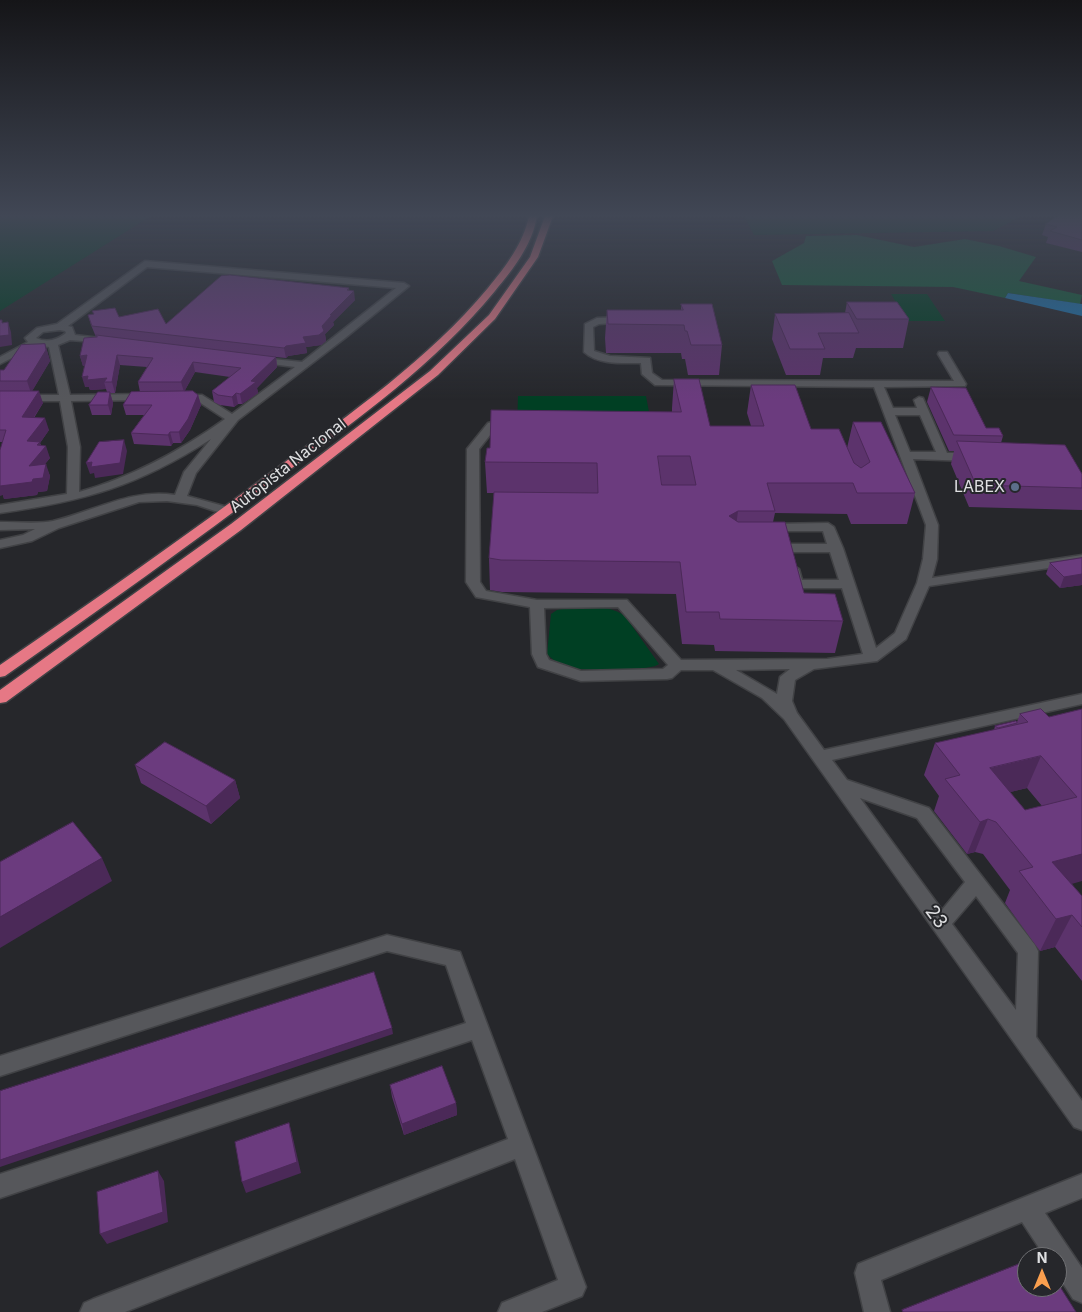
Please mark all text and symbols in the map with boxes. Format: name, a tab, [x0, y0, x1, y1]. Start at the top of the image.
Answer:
street label: Autopista Nacional	[226, 415, 350, 517]
place label: LABEX	[954, 477, 1005, 497]
marker: LABEX	[1009, 481, 1021, 493]
street label: 23	[920, 901, 952, 933]
north arrow	[1017, 1247, 1067, 1297]
text: N	[1037, 1249, 1047, 1266]

